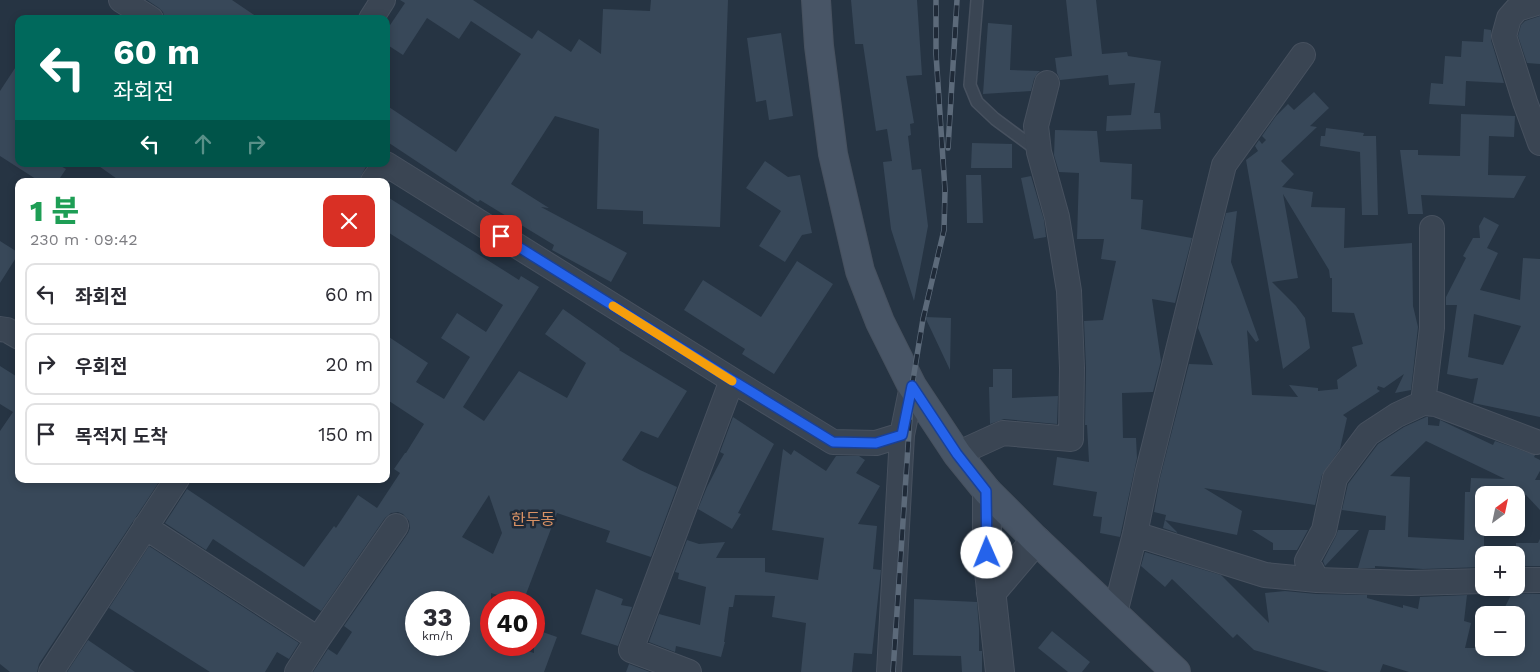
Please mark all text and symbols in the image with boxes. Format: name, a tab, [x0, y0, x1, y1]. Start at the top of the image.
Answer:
text: 60 m	[113, 31, 200, 73]
icon: left	[30, 35, 95, 100]
text: 좌회전	[113, 79, 174, 104]
icon: left	[136, 130, 164, 158]
icon: ahead	[189, 130, 217, 158]
icon: right	[242, 130, 270, 158]
text: 1 분	[30, 193, 79, 228]
button: close	[323, 195, 375, 247]
pin	[480, 215, 522, 257]
icon: arrive	[487, 222, 515, 250]
text: 230 m · 09:42	[30, 230, 138, 249]
icon: left	[32, 280, 60, 308]
text: 60 m	[325, 283, 373, 306]
text: 좌회전	[75, 285, 127, 308]
icon: right	[32, 350, 60, 378]
text: 20 m	[326, 353, 373, 376]
text: 우회전	[75, 355, 127, 378]
icon: arrive	[32, 420, 60, 448]
text: 150 m	[318, 423, 373, 446]
text: 목적지 도착	[75, 425, 168, 448]
north arrow	[1475, 486, 1525, 536]
map controls	[1475, 486, 1525, 656]
district label: 한두동	[511, 510, 555, 529]
position arrow	[960, 526, 1012, 578]
button: +	[1475, 546, 1525, 596]
speed limit sign: 40	[480, 591, 545, 656]
text: 33	[423, 603, 452, 632]
button: −	[1475, 606, 1525, 656]
text: km/h	[422, 629, 453, 643]

